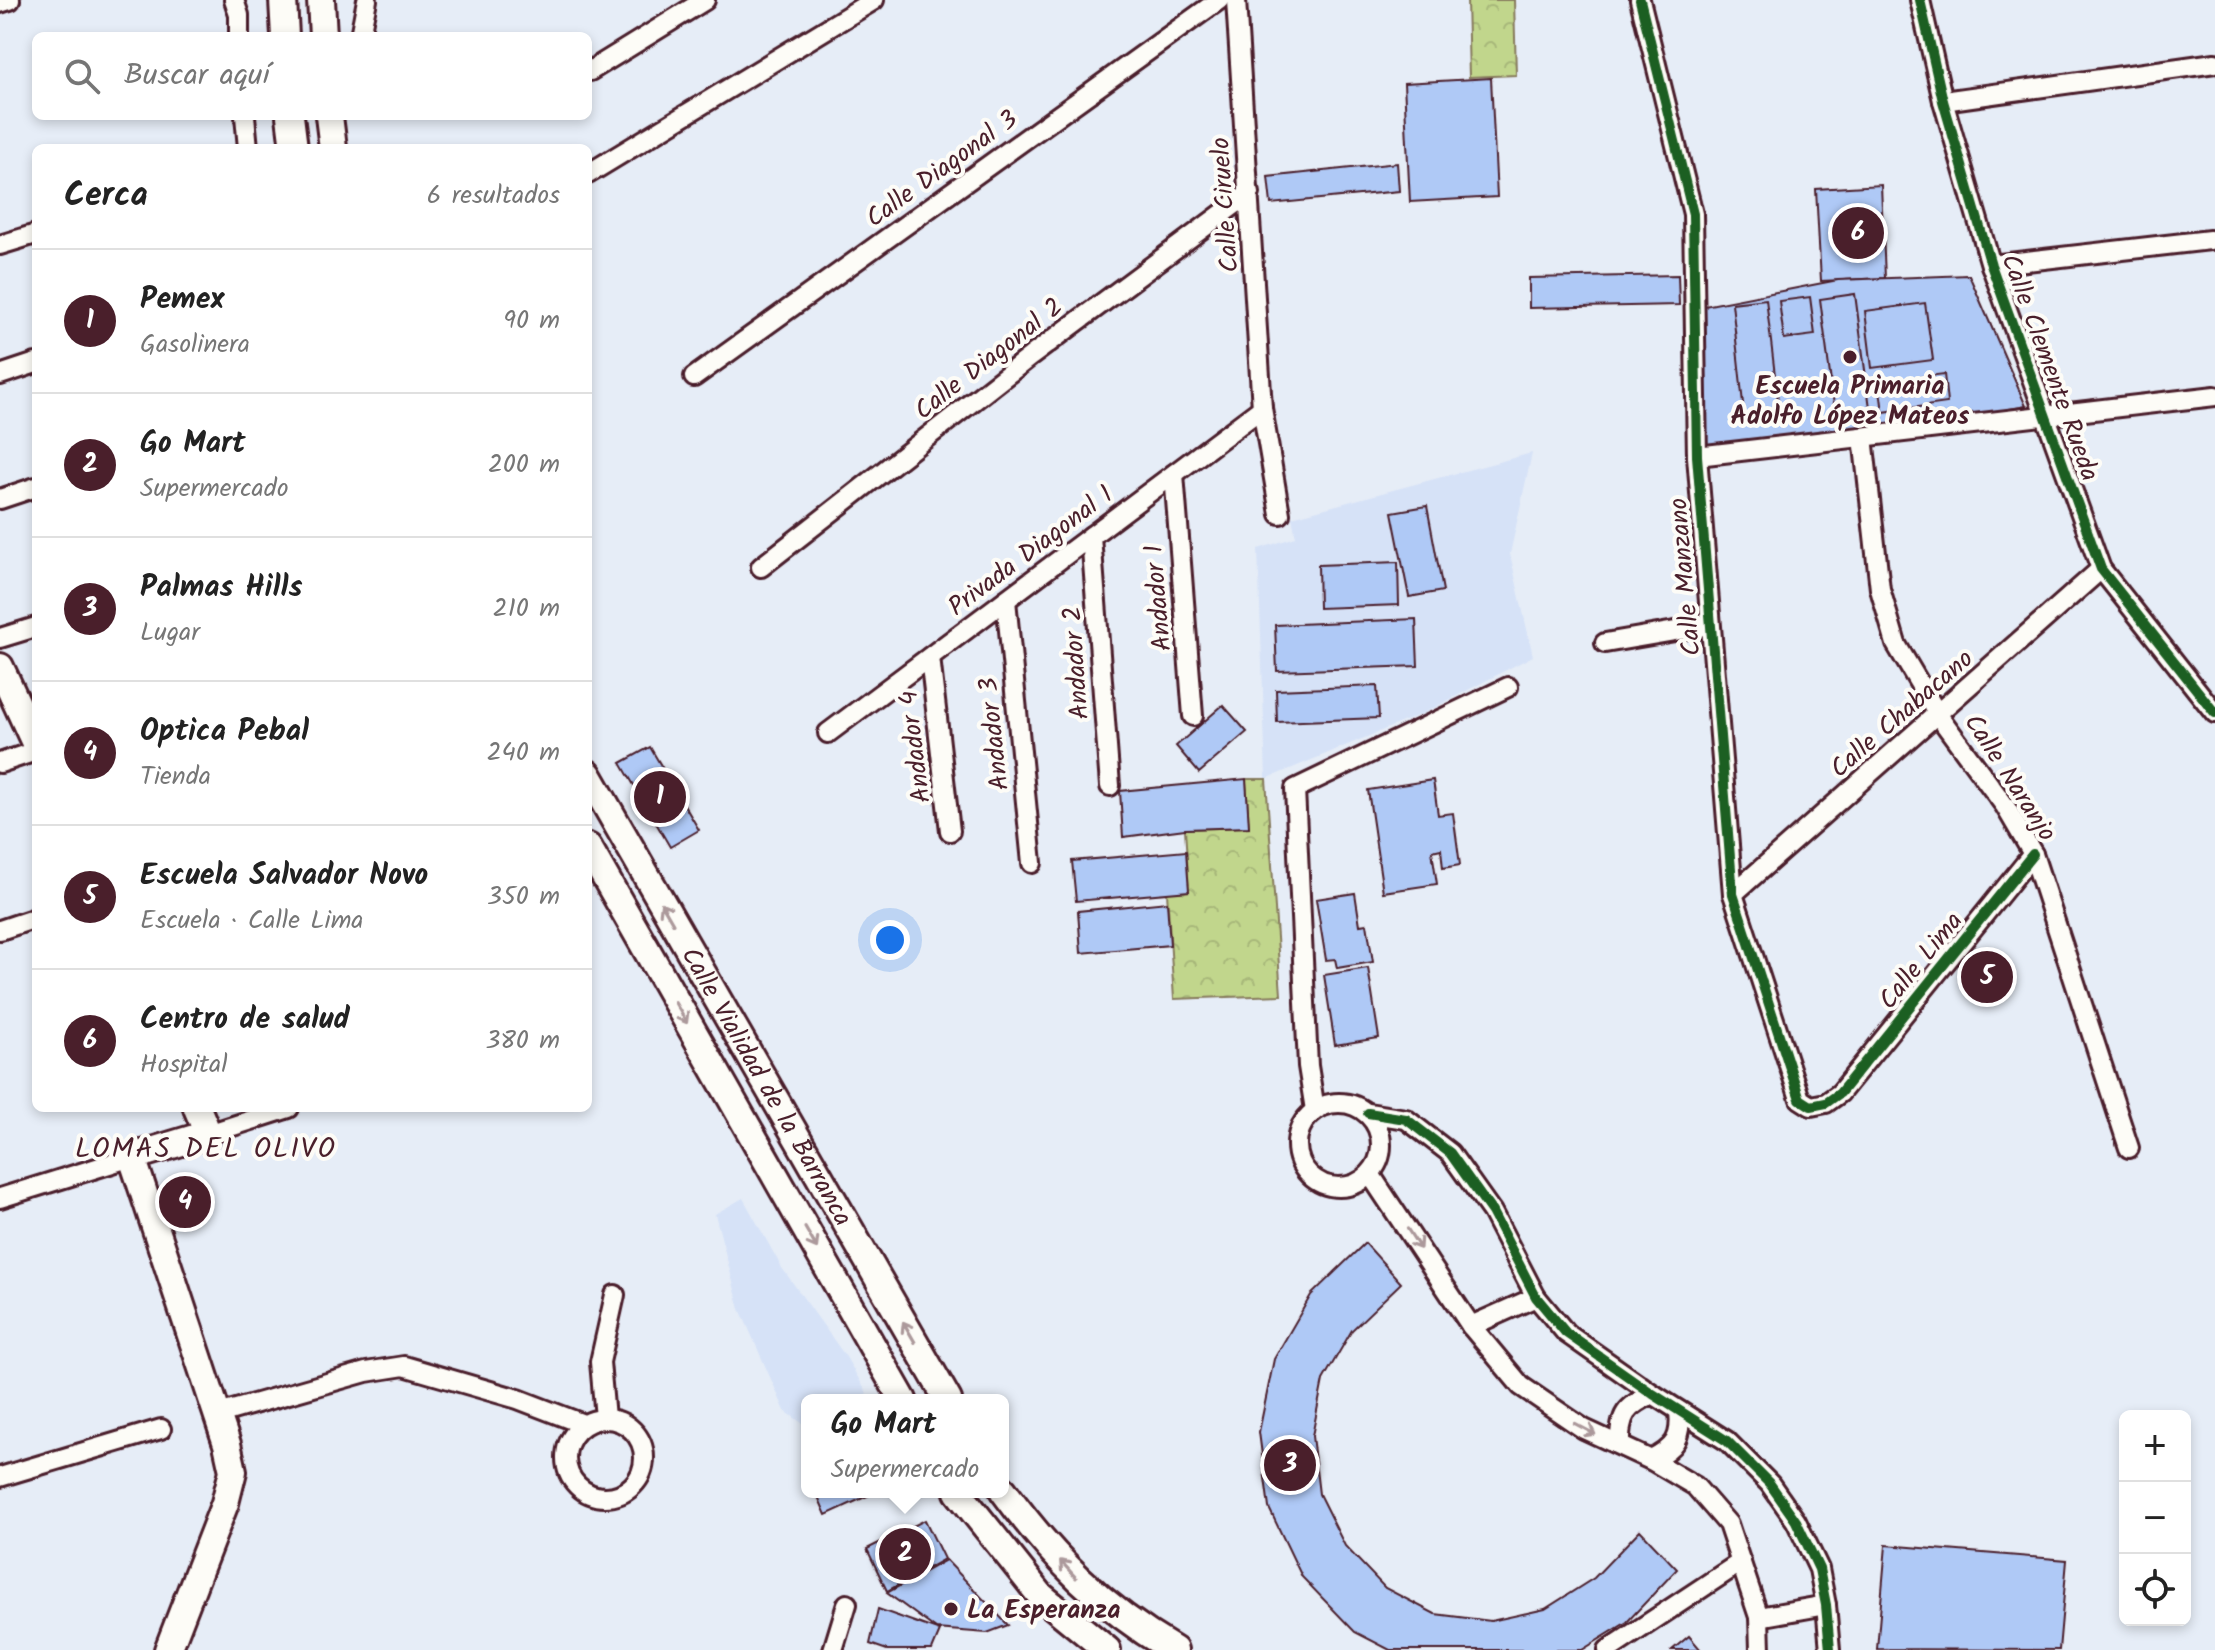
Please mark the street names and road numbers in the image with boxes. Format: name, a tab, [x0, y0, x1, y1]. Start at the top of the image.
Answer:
street label: Calle Diagonal 3	[857, 100, 1027, 239]
street label: Calle Ciruelo	[1200, 136, 1252, 274]
street label: Calle Clemente Rueda	[1988, 248, 2110, 487]
street label: Calle Diagonal 2	[905, 288, 1073, 431]
street label: Privada Diagonal 1	[940, 475, 1123, 628]
street label: Calle Manzano	[1658, 496, 1714, 658]
street label: Andador 1	[1133, 543, 1185, 653]
street label: Andador 2	[1052, 605, 1102, 721]
street label: Calle Chabacano	[1821, 640, 1984, 789]
street label: Andador 3	[968, 675, 1022, 792]
street label: Andador 4	[888, 688, 944, 805]
street label: Calle Naranjo	[1952, 706, 2067, 851]
street label: Calle Lima	[1869, 903, 1974, 1020]
street label: Calle Vialidad de la Barranca	[669, 940, 863, 1235]

